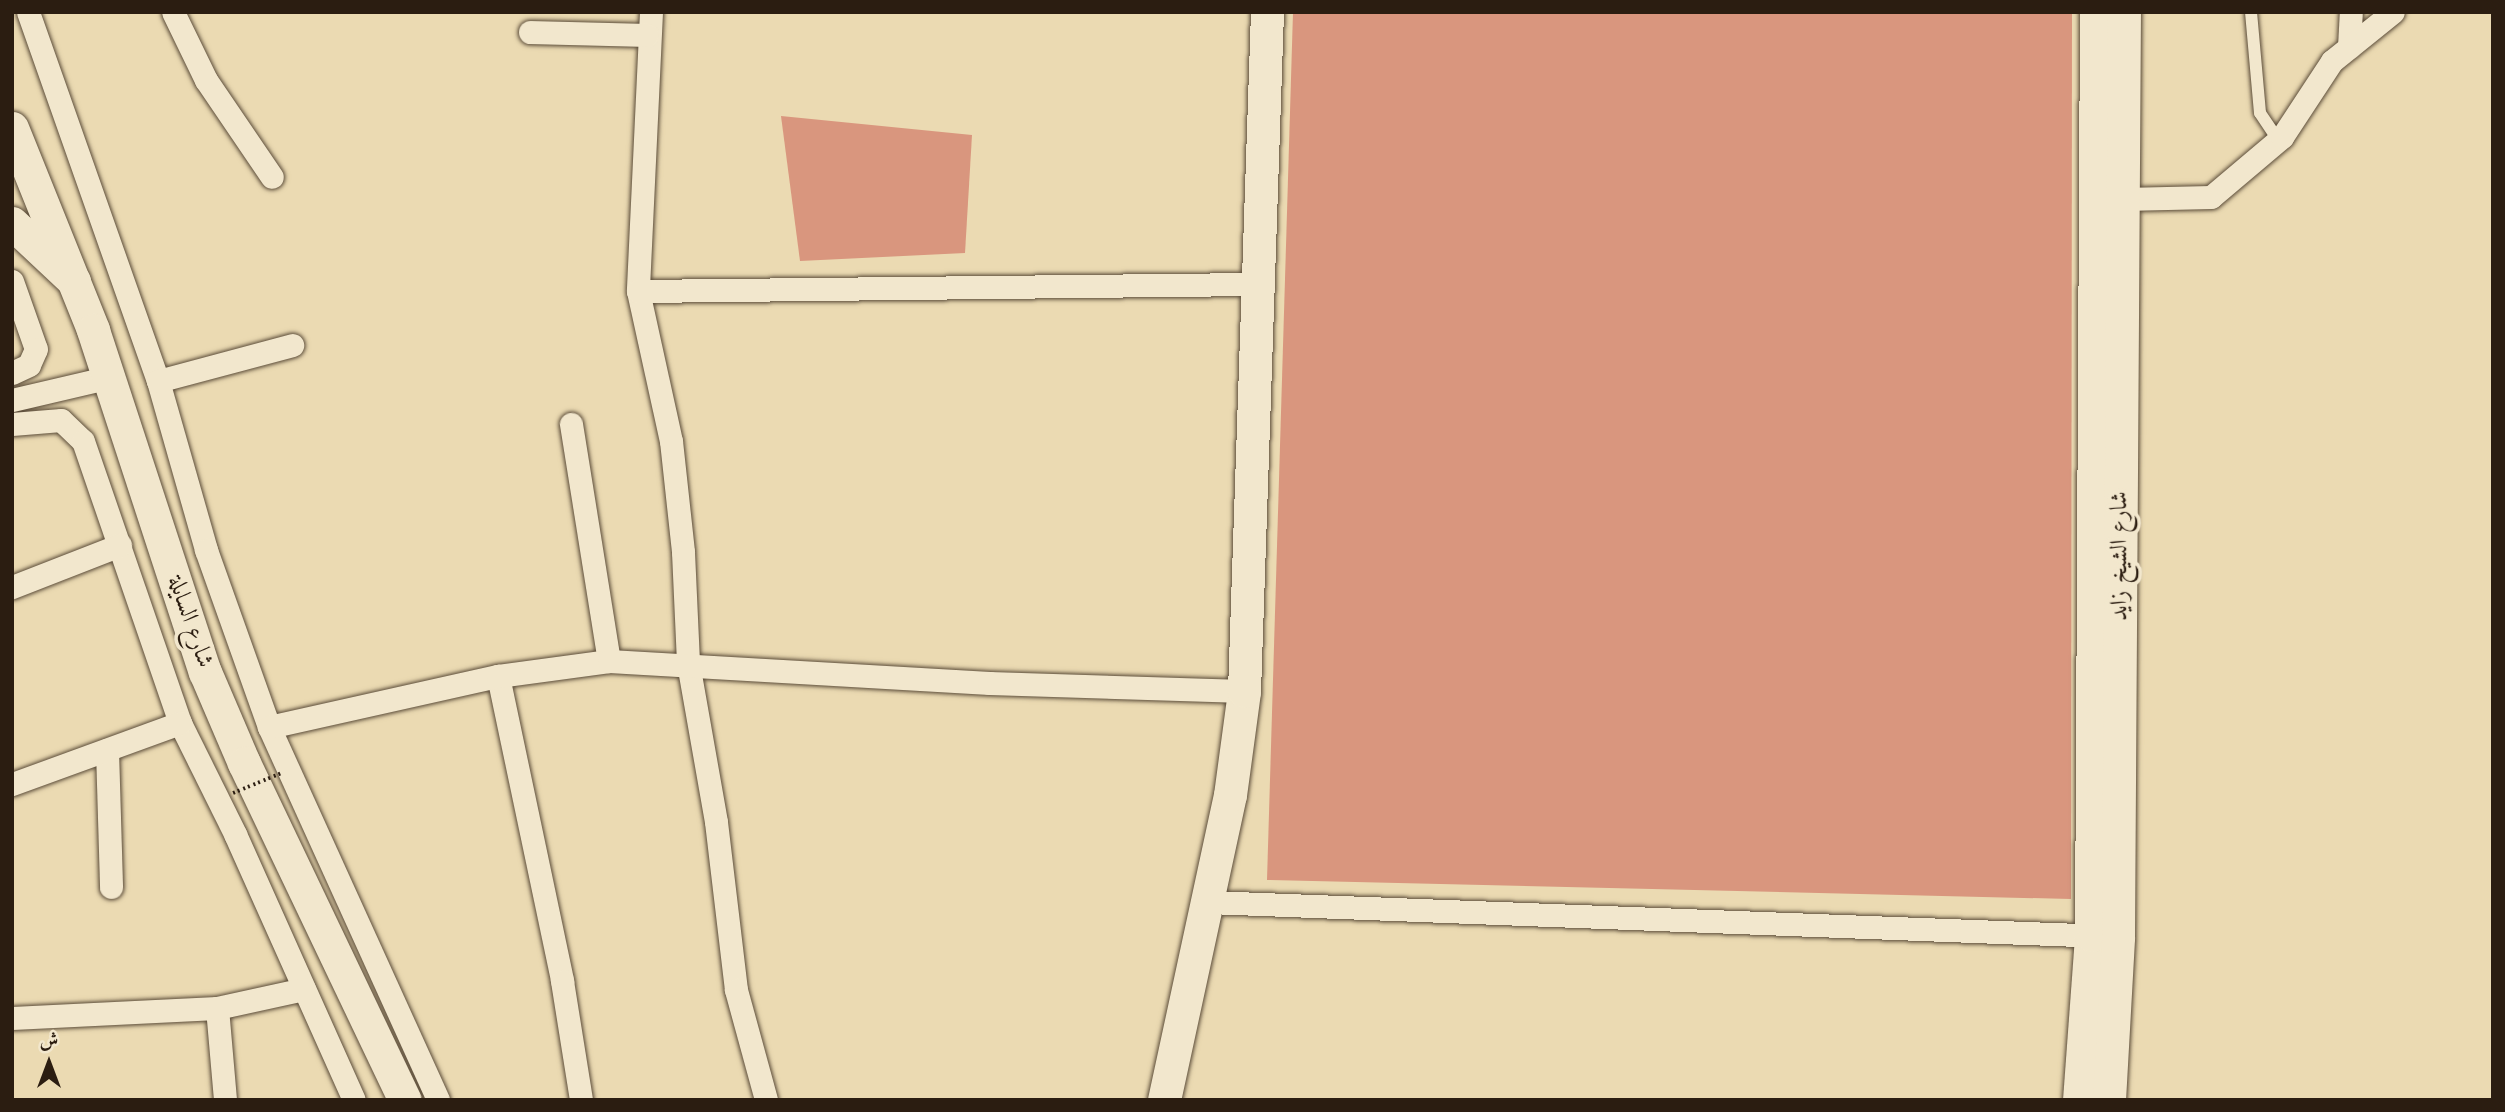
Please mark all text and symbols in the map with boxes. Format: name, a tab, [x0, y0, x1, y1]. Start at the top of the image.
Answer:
street label: شارع الشيخ زايد	[2107, 491, 2135, 621]
street label: شارع السايلة	[160, 572, 218, 672]
north arrow	[14, 1028, 84, 1098]
text: ش	[40, 1032, 58, 1051]

